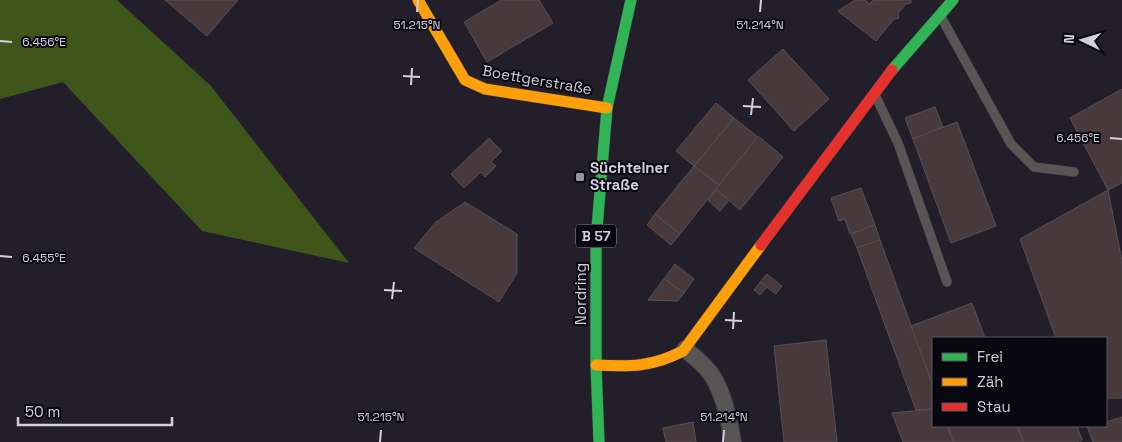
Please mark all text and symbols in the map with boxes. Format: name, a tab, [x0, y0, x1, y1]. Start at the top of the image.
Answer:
north arrow	[1057, 15, 1107, 65]
text: 51.215°N	[393, 17, 441, 33]
text: 51.214°N	[736, 17, 784, 33]
text: N	[1060, 33, 1078, 44]
text: 6.456°E	[22, 34, 66, 50]
street label: Boettgerstraße	[481, 61, 593, 99]
text: 6.456°E	[1056, 130, 1100, 146]
place label: Süchtelner Straße	[590, 158, 669, 194]
marker: Süchtelner Straße	[574, 171, 586, 183]
road number: B 57	[576, 225, 616, 248]
text: 6.455°E	[22, 250, 66, 266]
street label: Nordring	[571, 263, 590, 325]
legend	[932, 337, 1107, 427]
text: Frei	[977, 347, 1003, 366]
text: Zäh	[977, 372, 1003, 391]
scale bar	[18, 394, 171, 426]
text: Stau	[977, 397, 1011, 416]
text: 50 m	[25, 402, 60, 421]
text: 51.215°N	[357, 409, 405, 425]
text: 51.214°N	[700, 409, 748, 425]

